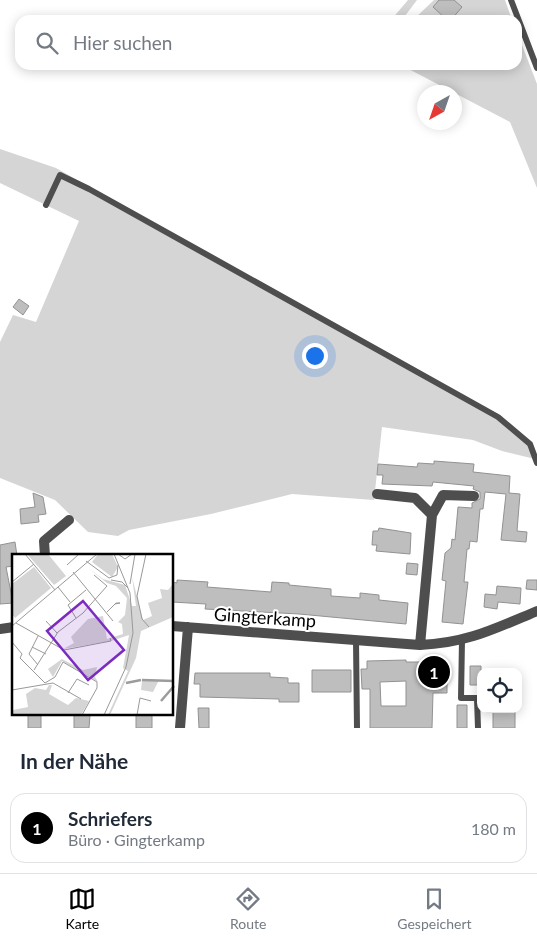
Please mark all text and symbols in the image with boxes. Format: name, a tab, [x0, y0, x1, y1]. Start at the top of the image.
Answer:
search box	[15, 15, 522, 70]
icon: search	[33, 29, 61, 57]
text: Hier suchen	[73, 31, 172, 54]
north arrow	[417, 85, 462, 130]
your location	[302, 343, 328, 369]
inset map	[12, 554, 174, 716]
street label: Gingterkamp	[213, 602, 317, 632]
pin: 1	[418, 653, 450, 691]
map controls	[477, 668, 522, 713]
button: locate	[477, 668, 522, 713]
text: In der Nähe	[20, 748, 128, 773]
text: Schriefers	[68, 807, 152, 830]
text: 1	[32, 819, 42, 838]
text: 180 m	[471, 819, 516, 838]
text: Büro · Gingterkamp	[68, 830, 205, 849]
tab: Karte	[65, 885, 99, 932]
tab: Route	[230, 885, 266, 932]
tab: Gespeichert	[397, 885, 472, 932]

